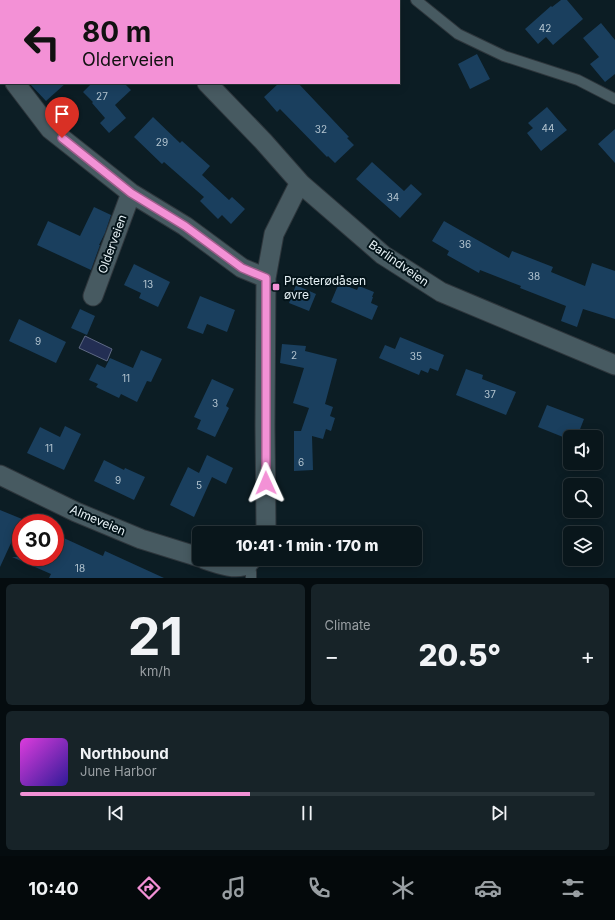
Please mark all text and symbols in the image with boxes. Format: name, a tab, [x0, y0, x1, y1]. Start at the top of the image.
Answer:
text: 80 m	[82, 15, 151, 49]
icon: left	[16, 16, 68, 68]
house number: 42	[539, 22, 551, 34]
text: Olderveien	[82, 49, 174, 70]
house number: 27	[96, 90, 108, 102]
pin	[45, 97, 79, 138]
icon: arrive	[51, 103, 73, 125]
house number: 44	[542, 122, 554, 134]
house number: 32	[315, 123, 327, 135]
house number: 29	[156, 136, 168, 148]
house number: 34	[387, 191, 399, 203]
street label: Olderveien	[94, 212, 130, 276]
street label: Barlindveien	[366, 237, 432, 289]
house number: 36	[459, 238, 471, 250]
house number: 38	[528, 270, 540, 282]
place label: Presterødåsen øvre	[284, 273, 366, 302]
house number: 13	[143, 278, 153, 290]
marker: Presterødåsen øvre	[271, 282, 281, 292]
house number: 9	[35, 335, 41, 347]
house number: 2	[291, 349, 297, 361]
house number: 35	[410, 350, 422, 362]
house number: 11	[122, 372, 130, 384]
house number: 37	[484, 388, 496, 400]
house number: 3	[212, 397, 218, 409]
map controls	[563, 430, 603, 566]
button: sound	[563, 430, 603, 470]
house number: 11	[45, 442, 53, 454]
house number: 6	[298, 456, 304, 468]
position arrow	[245, 462, 287, 504]
house number: 9	[115, 474, 121, 486]
button: search	[563, 478, 603, 518]
house number: 5	[196, 479, 202, 491]
street label: Almeveien	[68, 502, 128, 538]
speed limit sign: 30	[12, 514, 64, 566]
button: layers	[563, 526, 603, 566]
text: 10:41 · 1 min · 170 m	[236, 536, 378, 555]
house number: 18	[75, 562, 85, 574]
text: 21	[128, 605, 183, 668]
text: Climate	[325, 617, 371, 633]
text: 20.5°	[418, 637, 501, 673]
text: −	[325, 643, 339, 669]
text: +	[580, 643, 595, 669]
text: km/h	[140, 663, 171, 679]
text: Northbound	[80, 744, 169, 763]
text: June Harbor	[80, 763, 157, 779]
icon: previous	[105, 802, 127, 824]
icon: pause	[296, 802, 318, 824]
icon: next	[488, 802, 510, 824]
icon: directions	[135, 874, 163, 902]
icon: music	[220, 874, 248, 902]
icon: phone	[305, 874, 333, 902]
icon: climate	[389, 874, 417, 902]
icon: car	[474, 874, 502, 902]
icon: filters	[559, 874, 587, 902]
text: 10:40	[28, 878, 79, 899]

